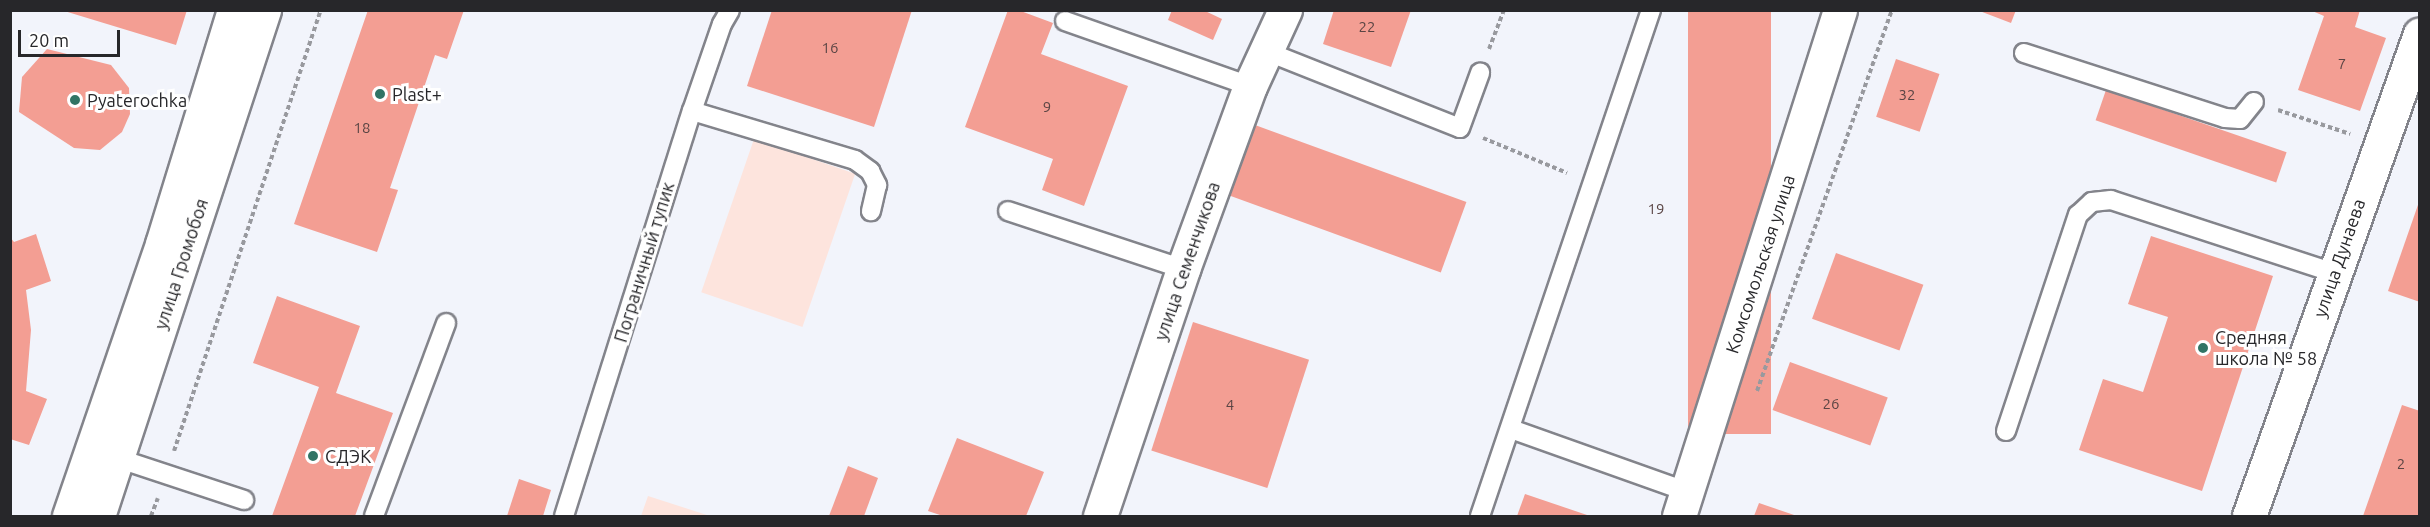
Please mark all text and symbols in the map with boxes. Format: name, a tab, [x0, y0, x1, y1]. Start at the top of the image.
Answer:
scale bar	[21, 18, 123, 56]
house number: 22	[1359, 18, 1375, 36]
text: 20 m	[29, 30, 69, 50]
house number: 16	[822, 39, 838, 57]
house number: 7	[2338, 55, 2346, 73]
place label: Plast+	[392, 83, 442, 105]
house number: 32	[1899, 86, 1915, 104]
marker: Plast+	[373, 87, 387, 101]
place label: Pyaterochka	[87, 89, 187, 111]
marker: Pyaterochka	[68, 93, 82, 107]
house number: 9	[1043, 98, 1051, 116]
house number: 18	[354, 119, 370, 137]
street label: Комсомольская улица	[1721, 172, 1799, 356]
street label: Пограничный тупик	[609, 179, 679, 345]
street label: улица Семенчикова	[1150, 179, 1224, 343]
street label: улица Громобоя	[150, 196, 212, 332]
street label: улица Дунаева	[2309, 196, 2369, 320]
house number: 19	[1648, 200, 1664, 218]
place label: Средняя школа № 58	[2215, 327, 2317, 370]
marker: Средняя школа № 58	[2196, 341, 2210, 355]
house number: 26	[1823, 395, 1839, 413]
house number: 4	[1226, 396, 1234, 414]
place label: СДЭК	[325, 445, 371, 467]
marker: СДЭК	[306, 449, 320, 463]
house number: 2	[2397, 455, 2405, 473]

